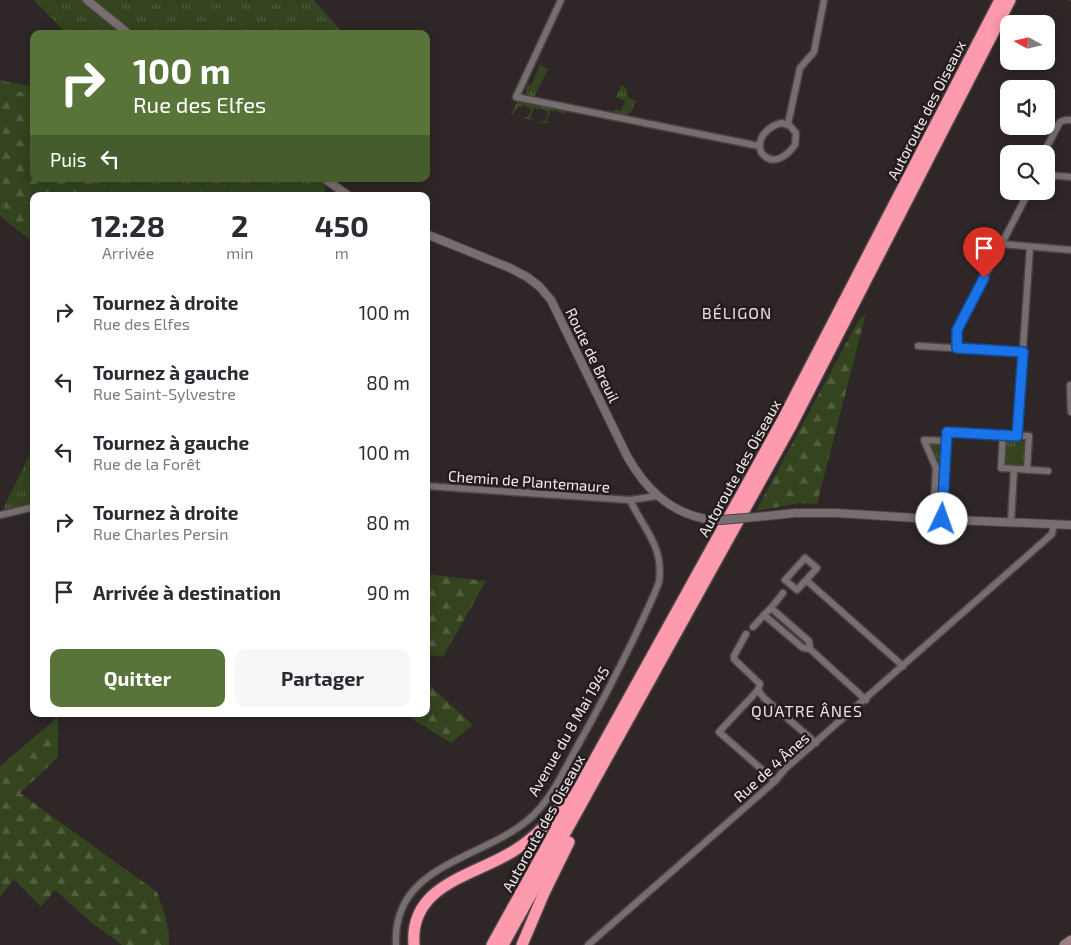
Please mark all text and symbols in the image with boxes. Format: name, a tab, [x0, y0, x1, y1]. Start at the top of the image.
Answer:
north arrow	[1000, 15, 1055, 70]
map controls	[1000, 15, 1055, 200]
street label: Autoroute des Oiseaux	[883, 37, 969, 183]
text: 100 m	[133, 49, 231, 91]
icon: right	[50, 50, 115, 115]
button: sound	[1000, 80, 1055, 135]
text: Rue des Elfes	[133, 91, 266, 117]
icon: left	[96, 145, 124, 173]
button: search	[1000, 145, 1055, 200]
text: Puis	[50, 148, 86, 171]
text: 12:28	[91, 207, 165, 243]
text: 2	[231, 207, 249, 243]
text: 450	[314, 207, 369, 243]
pin	[963, 227, 1005, 278]
icon: arrive	[970, 234, 998, 262]
text: Arrivée	[102, 243, 154, 262]
text: min	[226, 243, 253, 262]
text: m	[335, 243, 349, 262]
text: Tournez à droite	[93, 291, 239, 314]
icon: right	[50, 298, 78, 326]
text: 100 m	[359, 301, 410, 324]
district label: BÉLIGON	[702, 303, 772, 322]
street label: Route de Breuil	[562, 305, 624, 406]
text: Rue des Elfes	[93, 314, 190, 333]
text: Tournez à gauche	[93, 361, 249, 384]
icon: left	[50, 368, 78, 396]
text: 80 m	[366, 371, 410, 394]
text: Rue Saint-Sylvestre	[93, 384, 236, 403]
street label: Autoroute des Oiseaux	[694, 396, 784, 540]
text: Tournez à gauche	[93, 431, 249, 454]
icon: left	[50, 438, 78, 466]
text: 100 m	[359, 441, 410, 464]
text: Rue de la Forêt	[93, 454, 201, 473]
street label: Chemin de Plantemaure	[448, 466, 610, 496]
position arrow	[915, 492, 967, 544]
text: Tournez à droite	[93, 501, 239, 524]
icon: right	[50, 508, 78, 536]
text: 80 m	[366, 511, 410, 534]
text: Rue Charles Persin	[93, 524, 229, 543]
icon: arrive	[50, 578, 78, 606]
text: Arrivée à destination	[93, 581, 281, 604]
text: 90 m	[367, 581, 410, 604]
button: Quitter	[50, 649, 225, 707]
button: Partager	[235, 649, 410, 707]
street label: Avenue du 8 Mai 1945	[523, 663, 613, 799]
district label: QUATRE ÂNES	[751, 701, 863, 721]
street label: Rue de 4 Ânes	[730, 728, 812, 806]
street label: Autoroute des Oiseaux	[498, 751, 588, 895]

